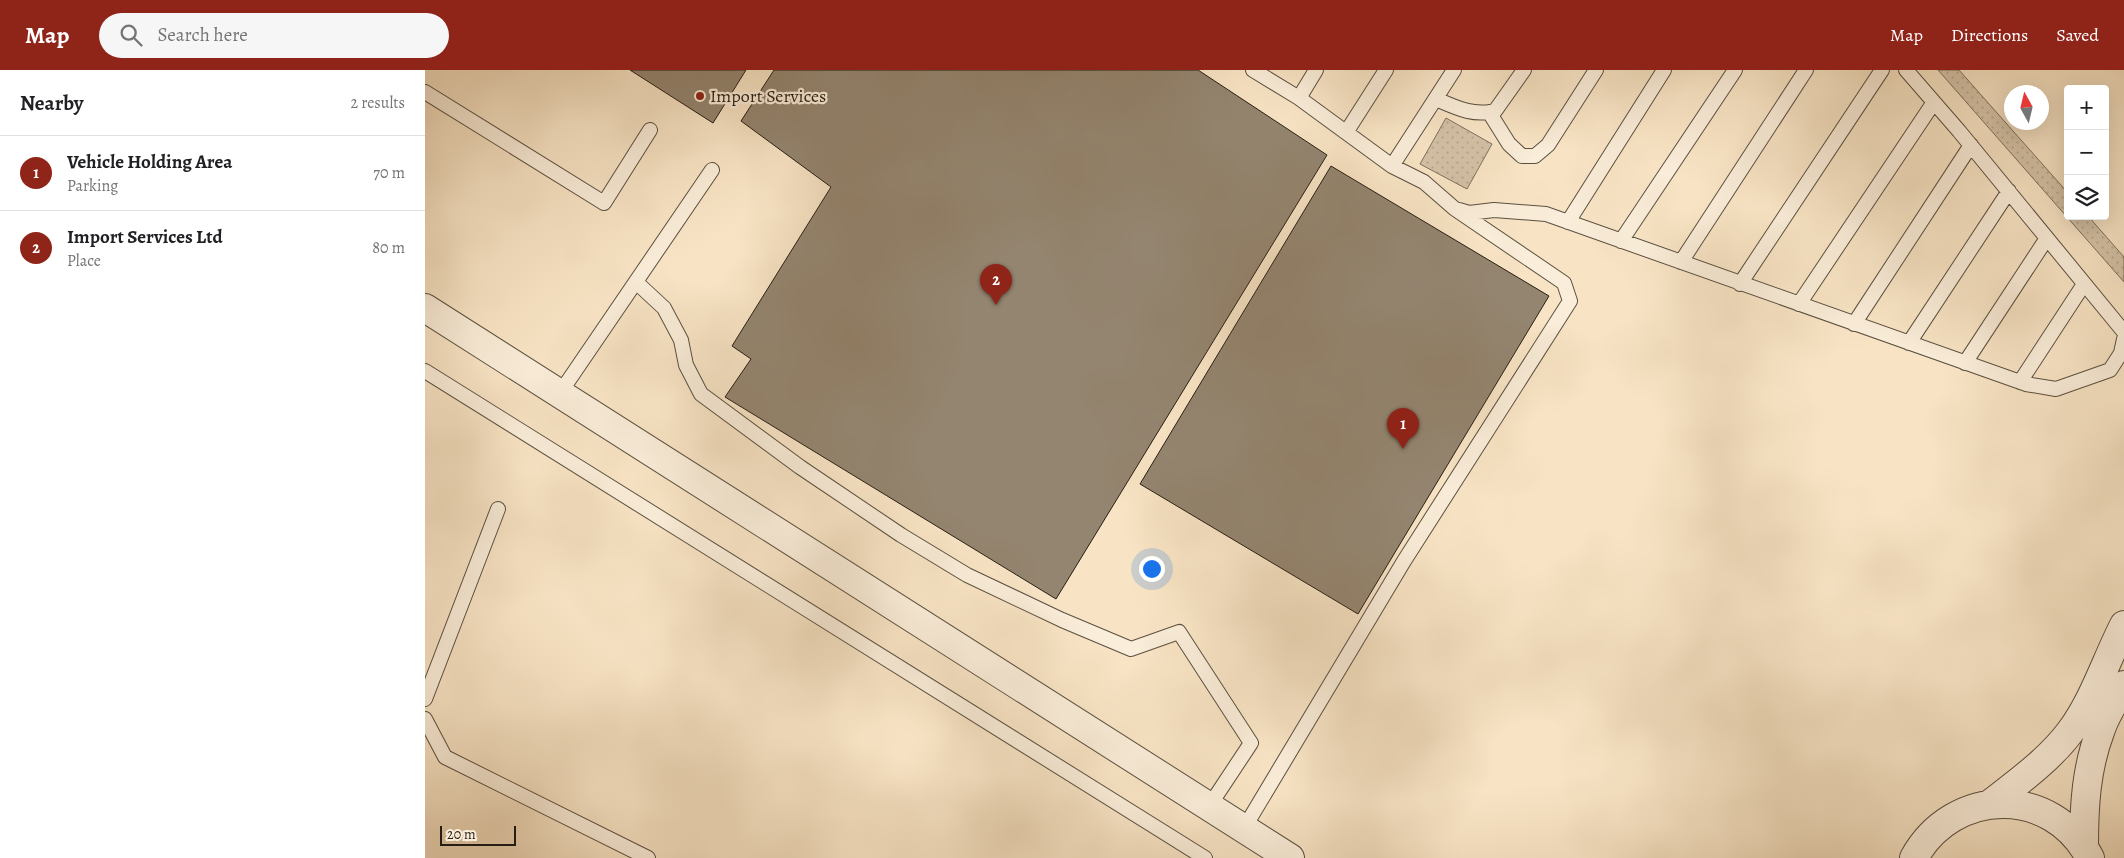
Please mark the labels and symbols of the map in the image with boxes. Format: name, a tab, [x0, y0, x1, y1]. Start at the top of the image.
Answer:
place label: Import Services	[710, 84, 826, 108]
north arrow	[2004, 85, 2049, 130]
marker: Import Services	[694, 90, 706, 102]
pin: 2	[980, 264, 1012, 305]
pin: 1	[1387, 408, 1419, 449]
your location	[1139, 556, 1165, 582]
scale bar	[440, 823, 516, 846]

